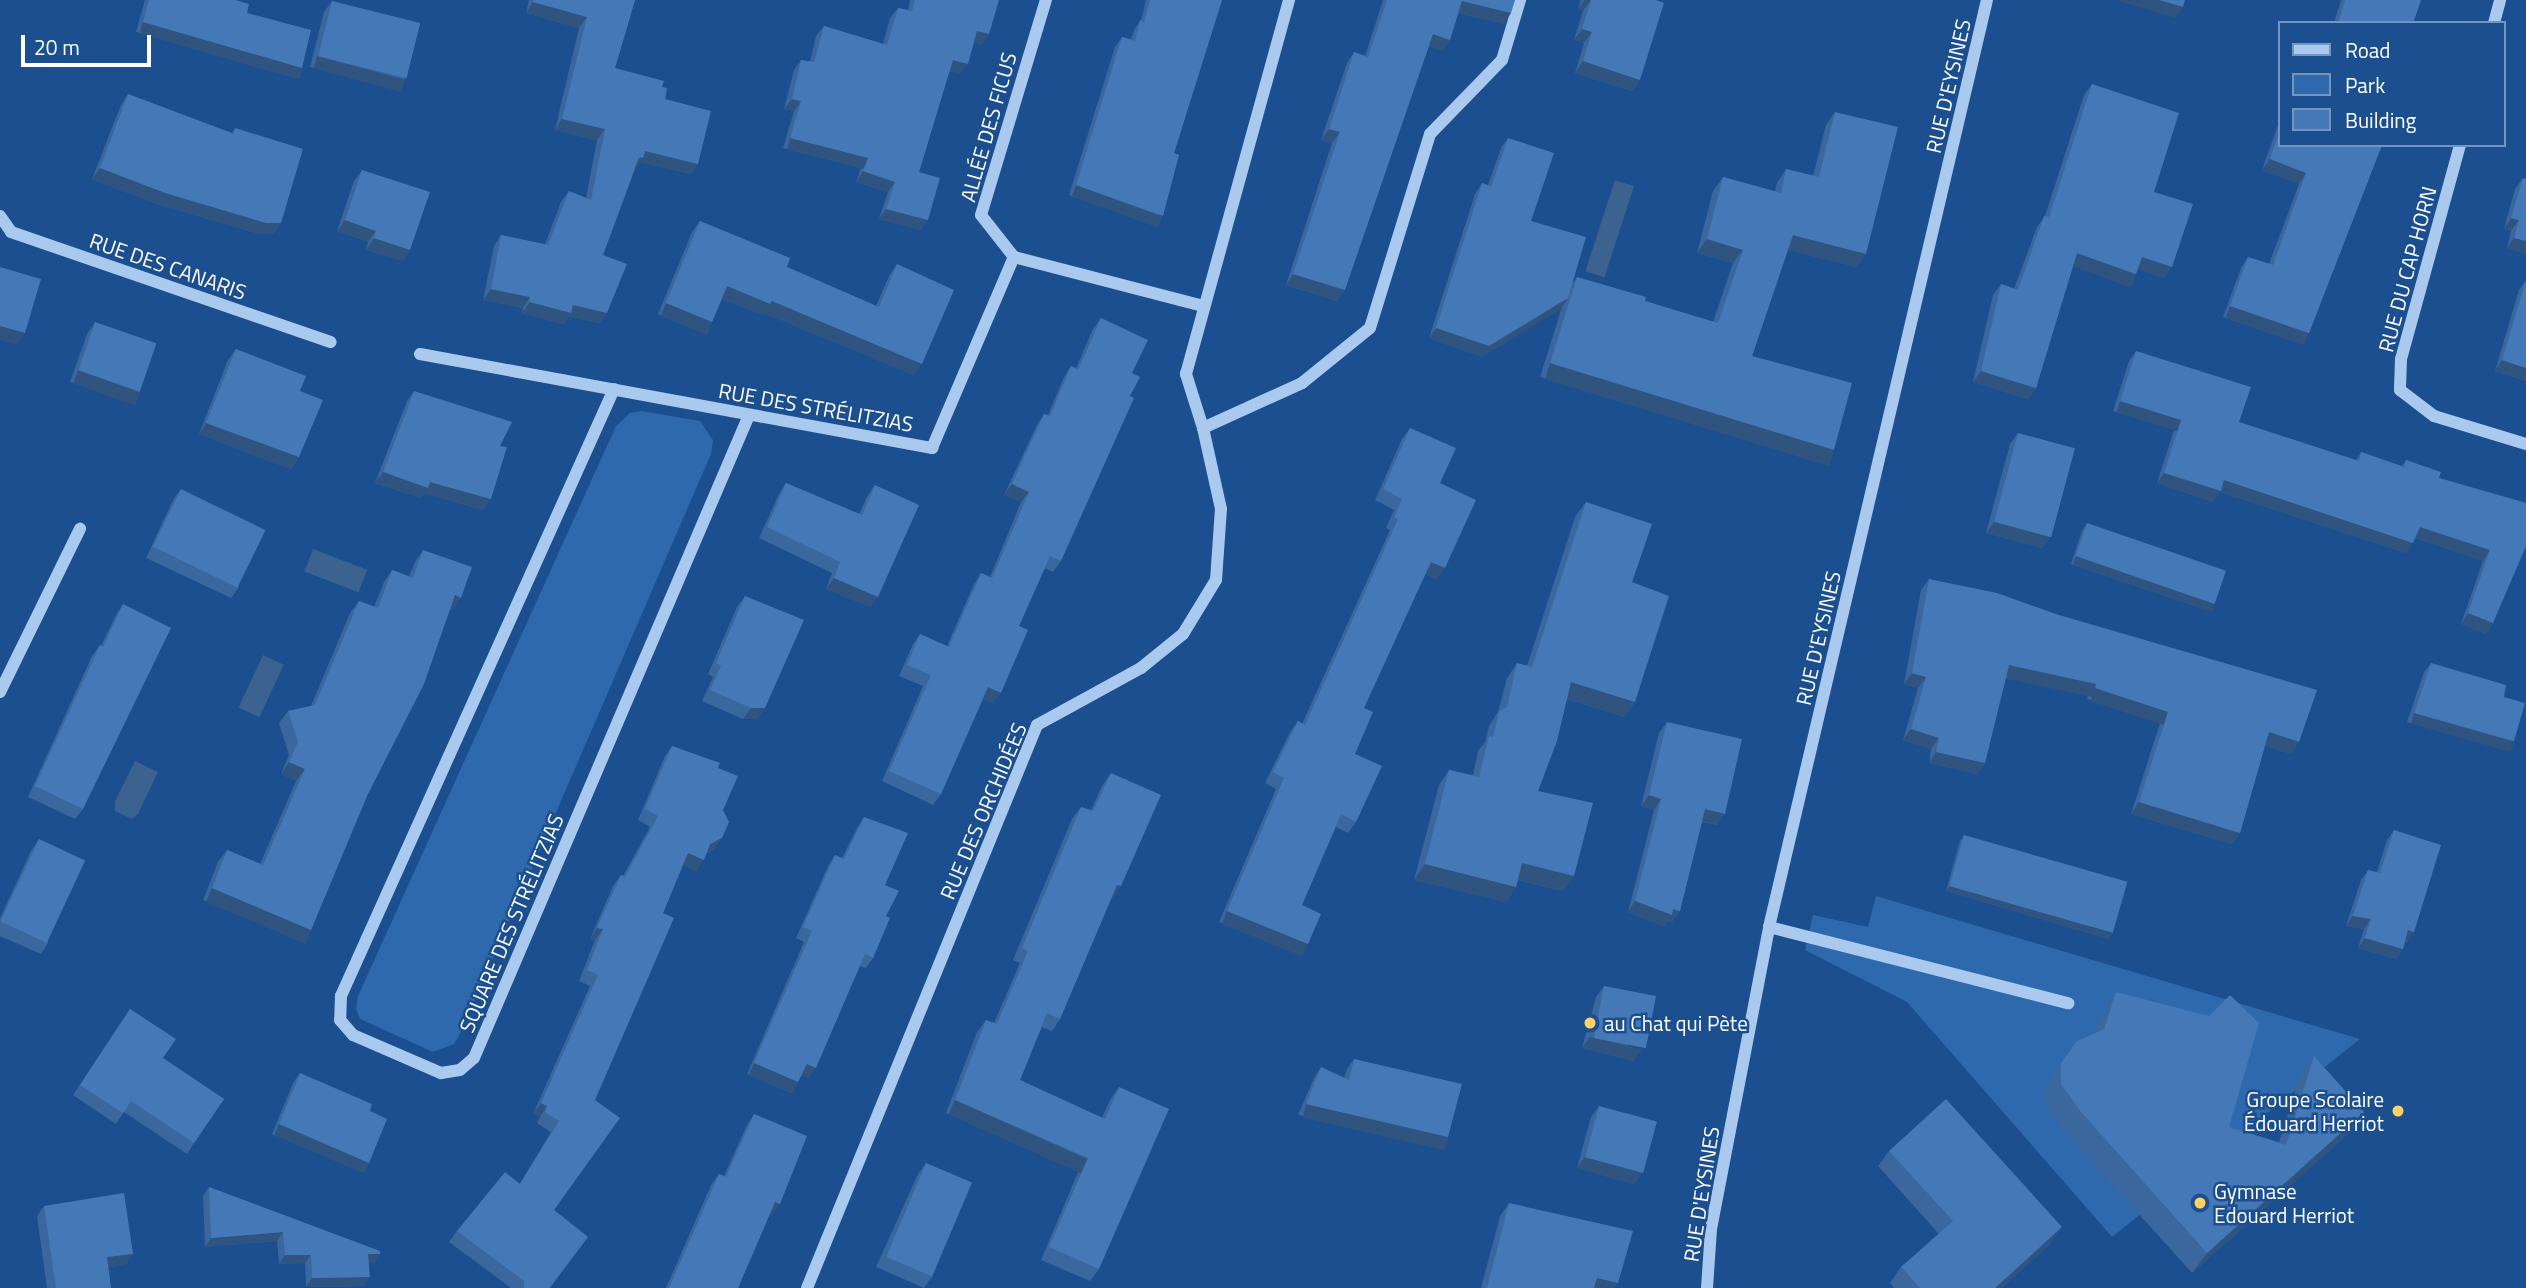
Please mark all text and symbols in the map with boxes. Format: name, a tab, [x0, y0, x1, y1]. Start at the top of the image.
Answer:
street label: RUE D'EYSINES	[1920, 17, 1976, 155]
scale bar	[24, 21, 154, 65]
legend	[2278, 21, 2505, 147]
text: 20 m	[34, 31, 80, 63]
text: Road	[2345, 34, 2390, 66]
street label: ALLÉE DES FICUS	[955, 49, 1021, 205]
text: Park	[2345, 69, 2385, 101]
text: Building	[2345, 104, 2416, 136]
street label: RUE DU CAP HORN	[2373, 183, 2441, 355]
street label: RUE DES CANARIS	[86, 227, 250, 305]
street label: RUE DES STRÉLITZIAS	[717, 377, 915, 437]
street label: RUE D'EYSINES	[1790, 569, 1846, 707]
street label: RUE DES ORCHIDÉES	[934, 719, 1032, 903]
street label: SQUARE DES STRÉLITZIAS	[454, 810, 568, 1036]
place label: au Chat qui Pète	[1604, 1010, 1748, 1036]
marker: au Chat qui Pète	[1582, 1015, 1598, 1031]
place label: Groupe Scolaire Édouard Herriot	[2244, 1086, 2384, 1136]
marker: Groupe Scolaire Édouard Herriot	[2390, 1103, 2406, 1119]
street label: RUE D'EYSINES	[1678, 1124, 1724, 1264]
place label: Gymnase Edouard Herriot	[2214, 1178, 2354, 1228]
marker: Gymnase Edouard Herriot	[2192, 1195, 2208, 1211]

